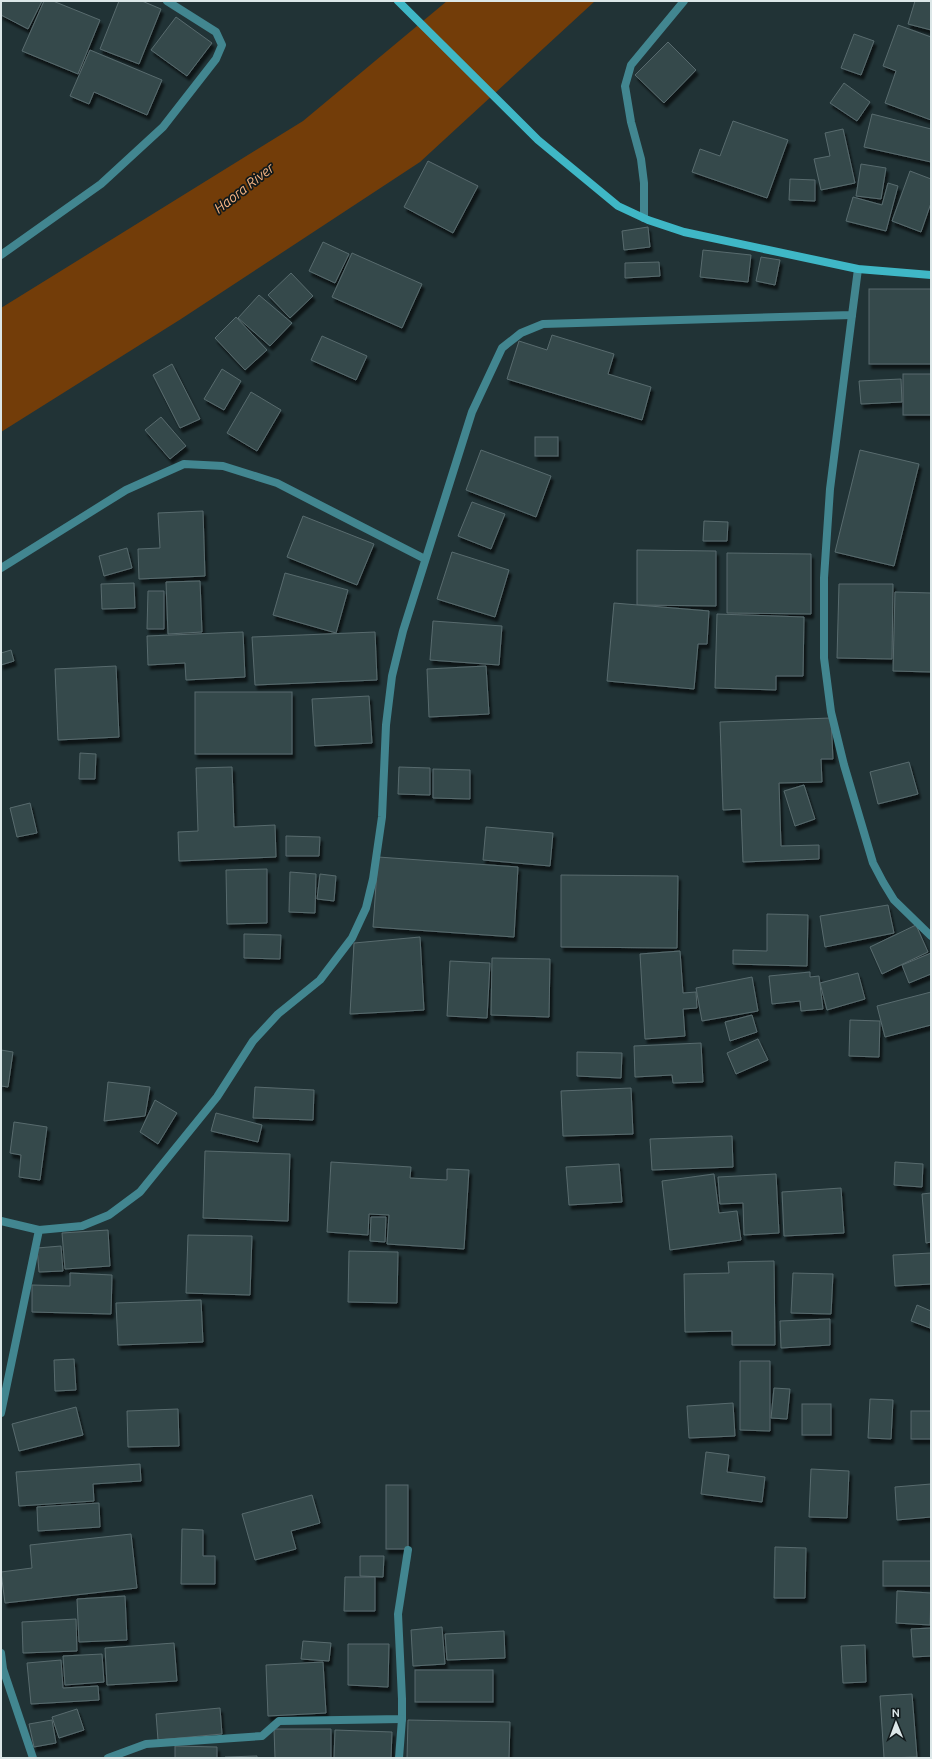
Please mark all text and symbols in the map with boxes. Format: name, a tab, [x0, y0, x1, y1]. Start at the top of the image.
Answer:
water label: Haora River	[211, 159, 278, 216]
north arrow	[876, 1703, 916, 1743]
text: N	[892, 1707, 900, 1719]

